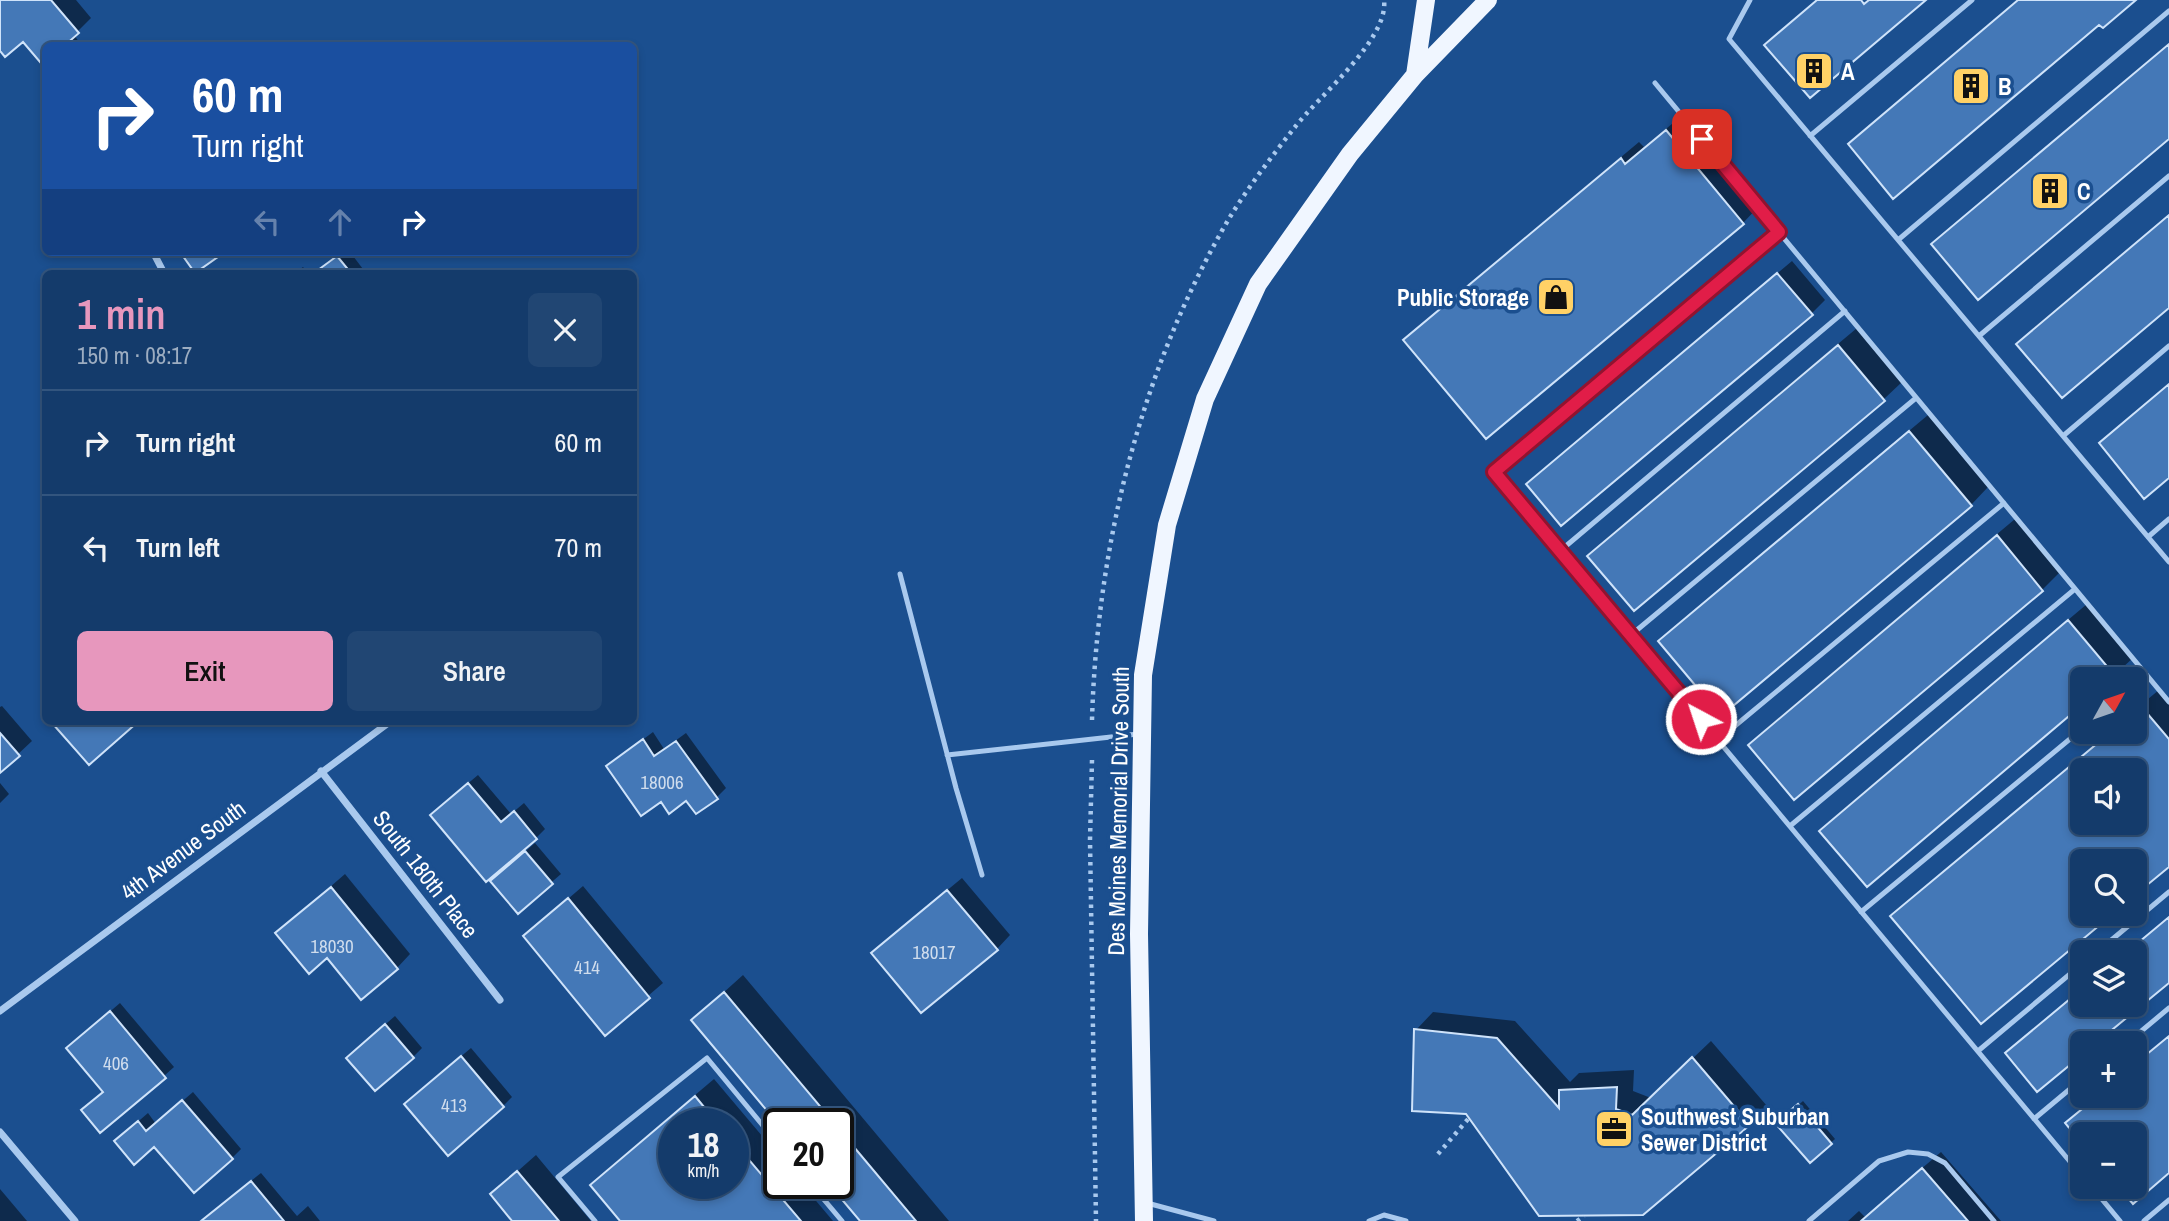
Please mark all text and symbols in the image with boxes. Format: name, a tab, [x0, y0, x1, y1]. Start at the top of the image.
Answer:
building icon: A	[1793, 50, 1835, 92]
place label: A	[1841, 56, 1855, 87]
text: 60 m	[192, 61, 284, 127]
building icon: B	[1950, 65, 1992, 107]
icon: right	[77, 70, 168, 161]
place label: B	[1998, 71, 2012, 102]
pin	[1672, 109, 1732, 169]
icon: arrive	[1683, 120, 1721, 158]
text: Turn right	[192, 124, 304, 167]
building icon: C	[2029, 170, 2071, 212]
place label: C	[2077, 176, 2091, 207]
icon: left	[248, 203, 286, 241]
icon: ahead	[321, 203, 359, 241]
icon: right	[394, 203, 432, 241]
shop icon: Public Storage	[1535, 276, 1577, 318]
place label: Public Storage	[1397, 282, 1529, 313]
text: 1 min	[77, 286, 166, 342]
button: close	[528, 293, 602, 367]
text: 150 m · 08:17	[77, 340, 192, 371]
icon: right	[77, 424, 115, 462]
text: Turn right	[136, 425, 235, 460]
text: 60 m	[555, 425, 602, 460]
icon: left	[77, 529, 115, 567]
text: Turn left	[136, 530, 220, 565]
text: 70 m	[555, 530, 602, 565]
button: Exit	[77, 631, 333, 711]
button: Share	[347, 631, 602, 711]
street label: Des Moines Memorial Drive South	[1100, 666, 1136, 956]
north arrow	[2070, 667, 2147, 744]
map controls	[2070, 667, 2147, 1199]
position arrow	[1664, 682, 1738, 756]
button: sound	[2070, 758, 2147, 835]
house number: 18006	[640, 769, 684, 795]
street label: 4th Avenue South	[114, 793, 252, 907]
street label: South 180th Place	[366, 804, 486, 944]
button: search	[2070, 849, 2147, 926]
house number: 18030	[310, 933, 354, 959]
house number: 18017	[912, 939, 956, 965]
button: layers	[2070, 940, 2147, 1017]
house number: 414	[574, 954, 600, 980]
button: +	[2070, 1031, 2147, 1108]
house number: 406	[103, 1050, 129, 1076]
house number: 413	[441, 1092, 467, 1118]
place label: Southwest Suburban Sewer District	[1641, 1101, 1830, 1158]
speed limit sign: 20	[763, 1108, 854, 1199]
office icon: Southwest Suburban Sewer District	[1593, 1108, 1635, 1150]
text: 18	[688, 1121, 719, 1168]
button: −	[2070, 1122, 2147, 1199]
text: km/h	[688, 1158, 720, 1183]

